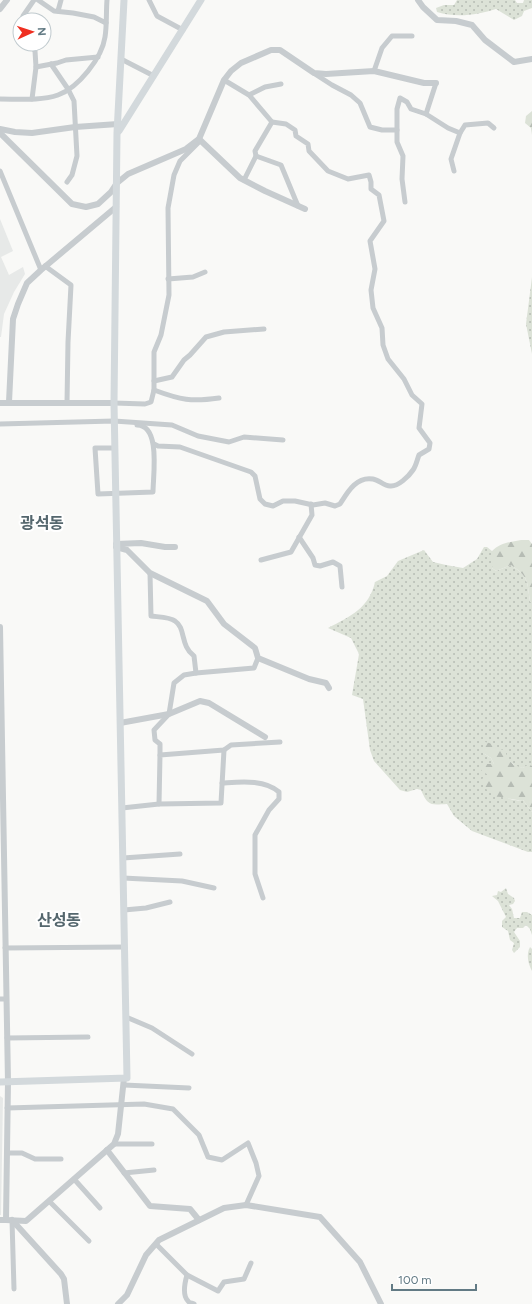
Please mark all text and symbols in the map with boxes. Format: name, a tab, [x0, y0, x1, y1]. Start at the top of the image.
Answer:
north arrow	[12, 12, 52, 52]
text: N	[35, 27, 48, 36]
district label: 광석동	[20, 514, 64, 533]
district label: 산성동	[37, 911, 81, 930]
scale bar	[392, 1266, 476, 1292]
text: 100 m	[398, 1273, 432, 1287]

